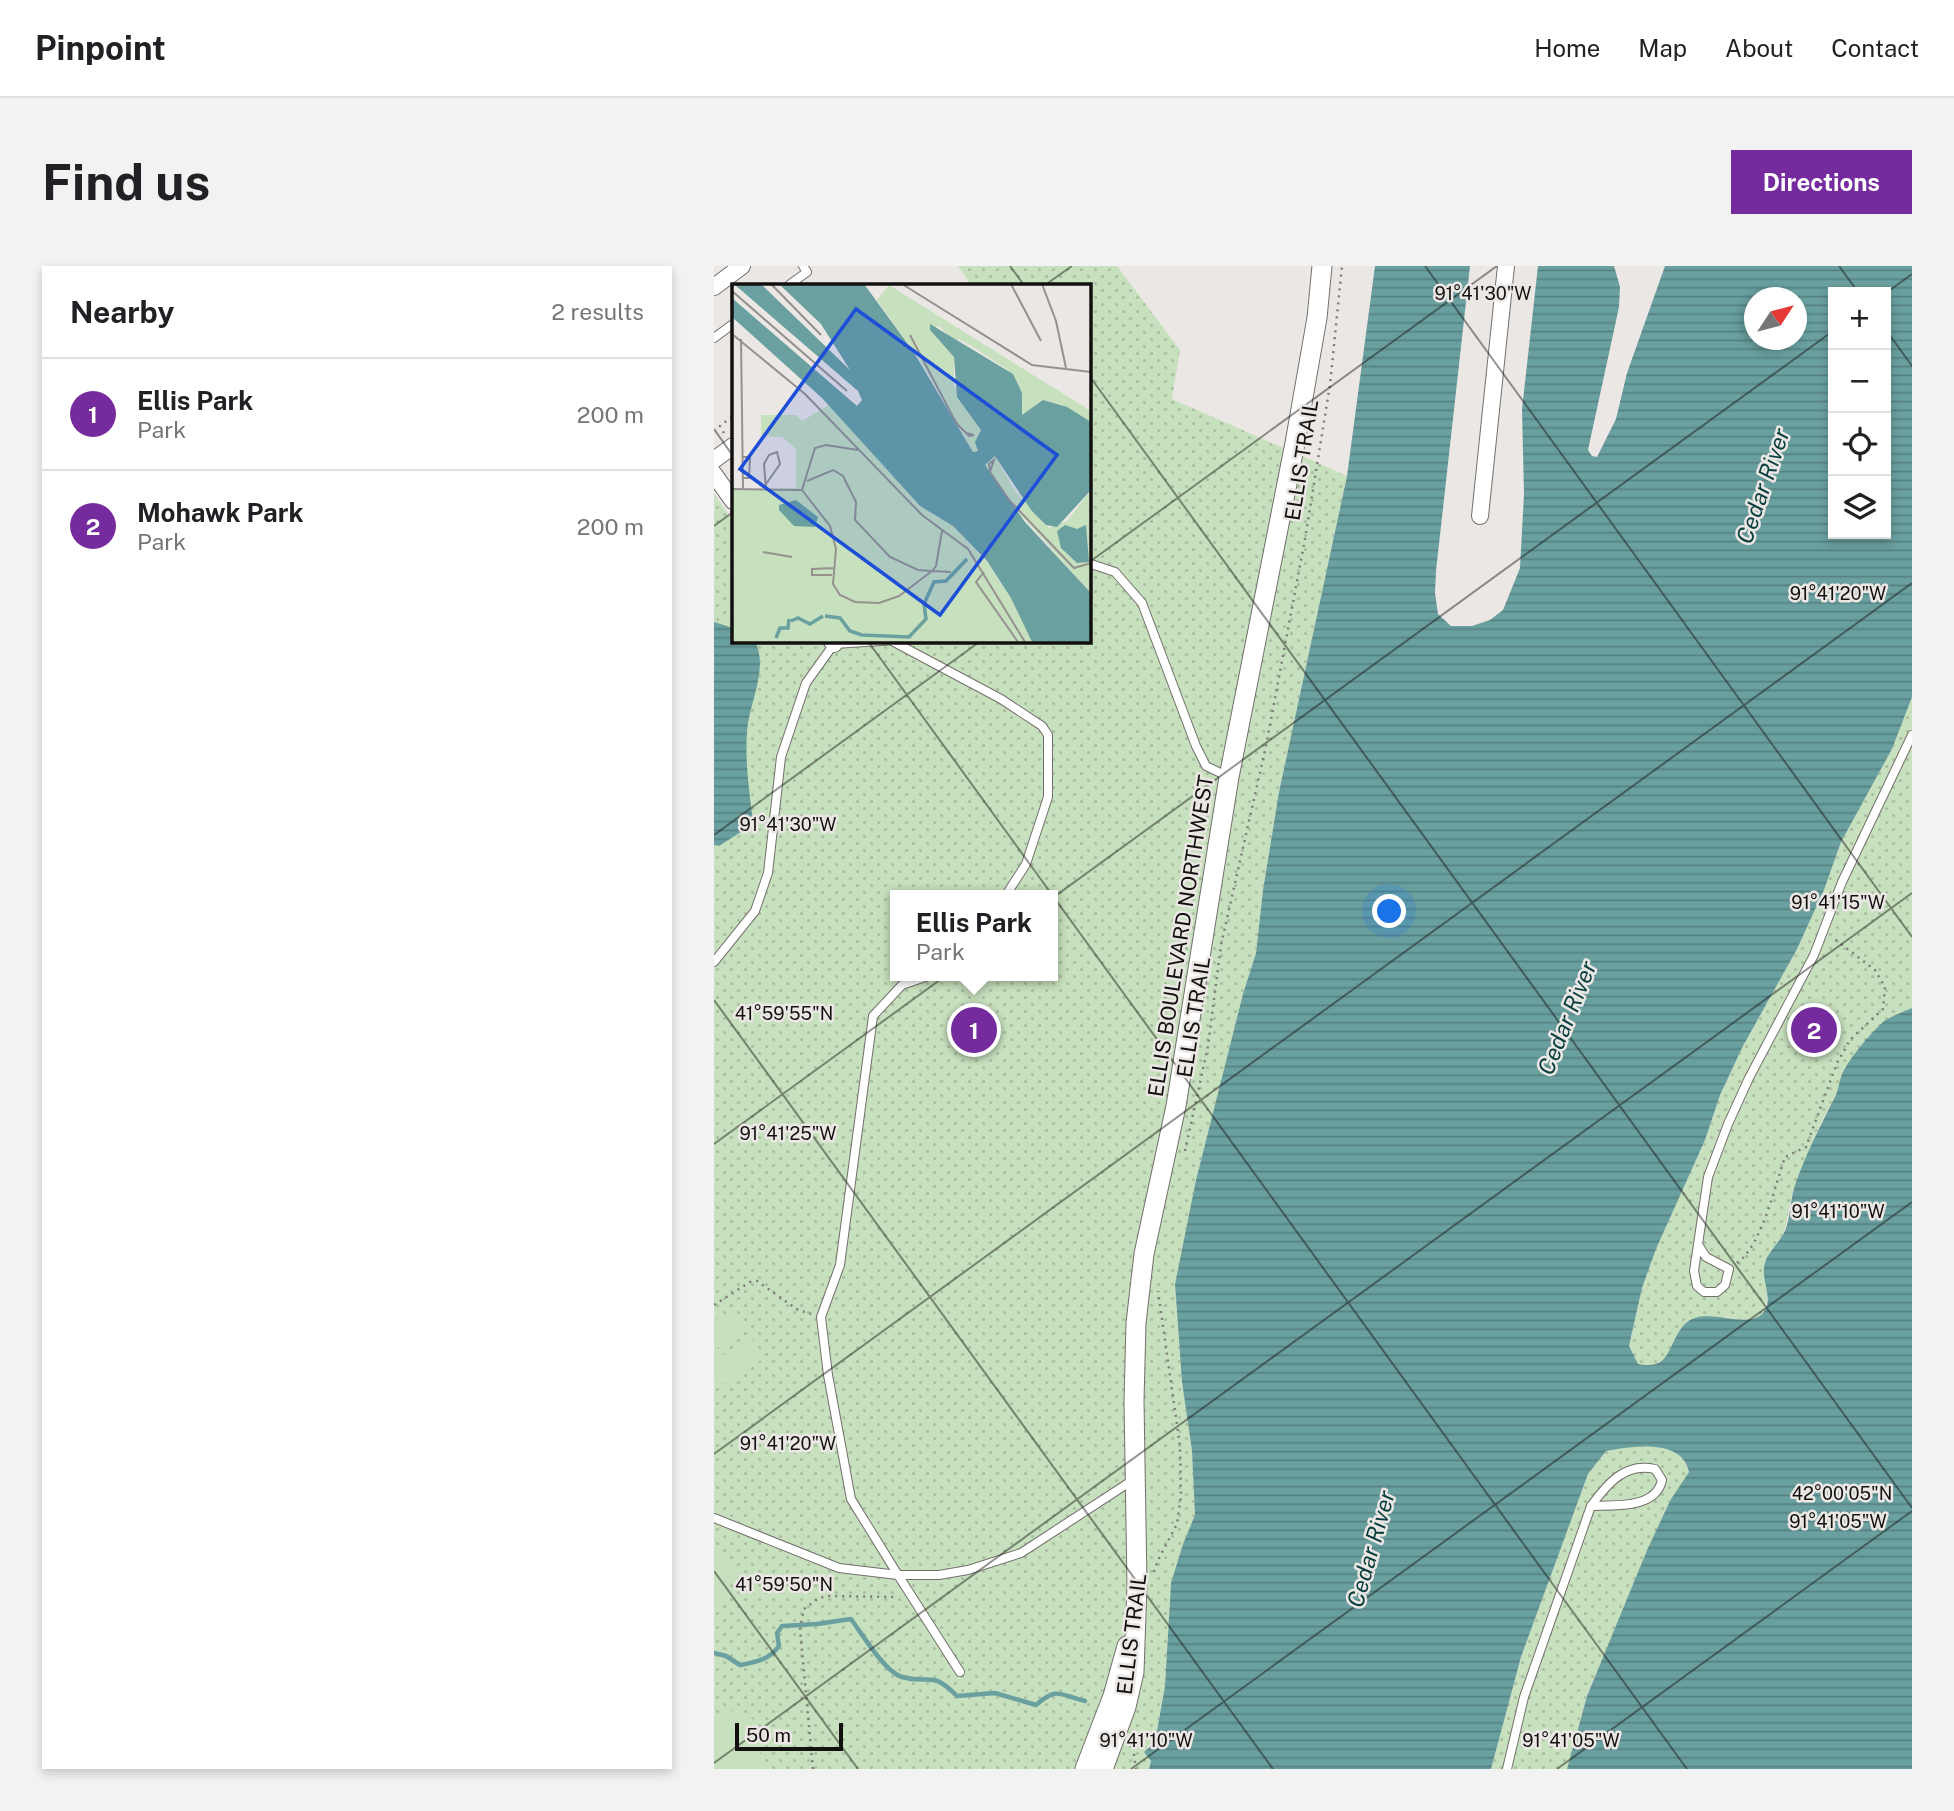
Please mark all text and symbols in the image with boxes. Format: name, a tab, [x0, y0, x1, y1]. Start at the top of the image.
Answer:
text: Pinpoint	[35, 29, 166, 67]
text: Home	[1534, 34, 1600, 62]
text: Map	[1638, 34, 1687, 62]
text: About	[1725, 34, 1793, 62]
text: Contact	[1831, 34, 1919, 62]
button: Directions	[1731, 150, 1912, 214]
text: Find us	[42, 153, 210, 211]
text: 91°41'30"W	[1434, 283, 1532, 304]
inset map	[732, 284, 1090, 642]
north arrow	[1744, 287, 1807, 350]
map controls	[1828, 287, 1891, 539]
button: +	[1828, 287, 1891, 350]
text: Nearby	[70, 294, 174, 330]
text: 2 results	[551, 298, 644, 325]
button: −	[1828, 350, 1891, 413]
text: Ellis Park	[137, 385, 253, 416]
street label: ELLIS TRAIL	[1280, 398, 1323, 522]
text: 1	[88, 401, 98, 428]
text: 200 m	[577, 401, 644, 428]
button: locate	[1828, 413, 1891, 476]
text: Park	[137, 416, 186, 443]
water label: Cedar River	[1730, 424, 1795, 547]
button: layers	[1828, 476, 1891, 539]
text: Mohawk Park	[137, 497, 304, 528]
text: 2	[86, 513, 100, 540]
text: 200 m	[577, 513, 644, 540]
text: Park	[137, 528, 186, 555]
text: 91°41'20"W	[1790, 583, 1886, 604]
street label: ELLIS BOULEVARD NORTHWEST	[1143, 773, 1218, 1098]
text: 91°41'30"W	[739, 814, 837, 835]
popup	[890, 890, 1058, 981]
text: 91°41'15"W	[1791, 892, 1885, 913]
your location	[1372, 894, 1406, 928]
text: Ellis Park	[916, 907, 1032, 938]
text: Park	[916, 938, 965, 965]
street label: ELLIS TRAIL	[1172, 955, 1215, 1079]
water label: Cedar River	[1532, 957, 1602, 1079]
text: 41°59'55"N	[735, 1003, 833, 1024]
pin: 1	[951, 1004, 997, 1056]
pin: 2	[1791, 1004, 1837, 1056]
text: 91°41'25"W	[739, 1123, 837, 1144]
text: 91°41'10"W	[1791, 1201, 1885, 1222]
text: 91°41'20"W	[740, 1433, 836, 1454]
text: 42°00'05"N	[1792, 1483, 1892, 1504]
water label: Cedar River	[1341, 1487, 1400, 1610]
text: 91°41'05"W	[1789, 1511, 1887, 1532]
street label: ELLIS TRAIL	[1112, 1572, 1151, 1696]
text: 41°59'50"N	[735, 1574, 833, 1595]
scale bar	[735, 1720, 844, 1752]
text: 50 m	[746, 1724, 791, 1746]
text: 91°41'10"W	[1099, 1730, 1193, 1751]
text: 91°41'05"W	[1522, 1730, 1620, 1751]

